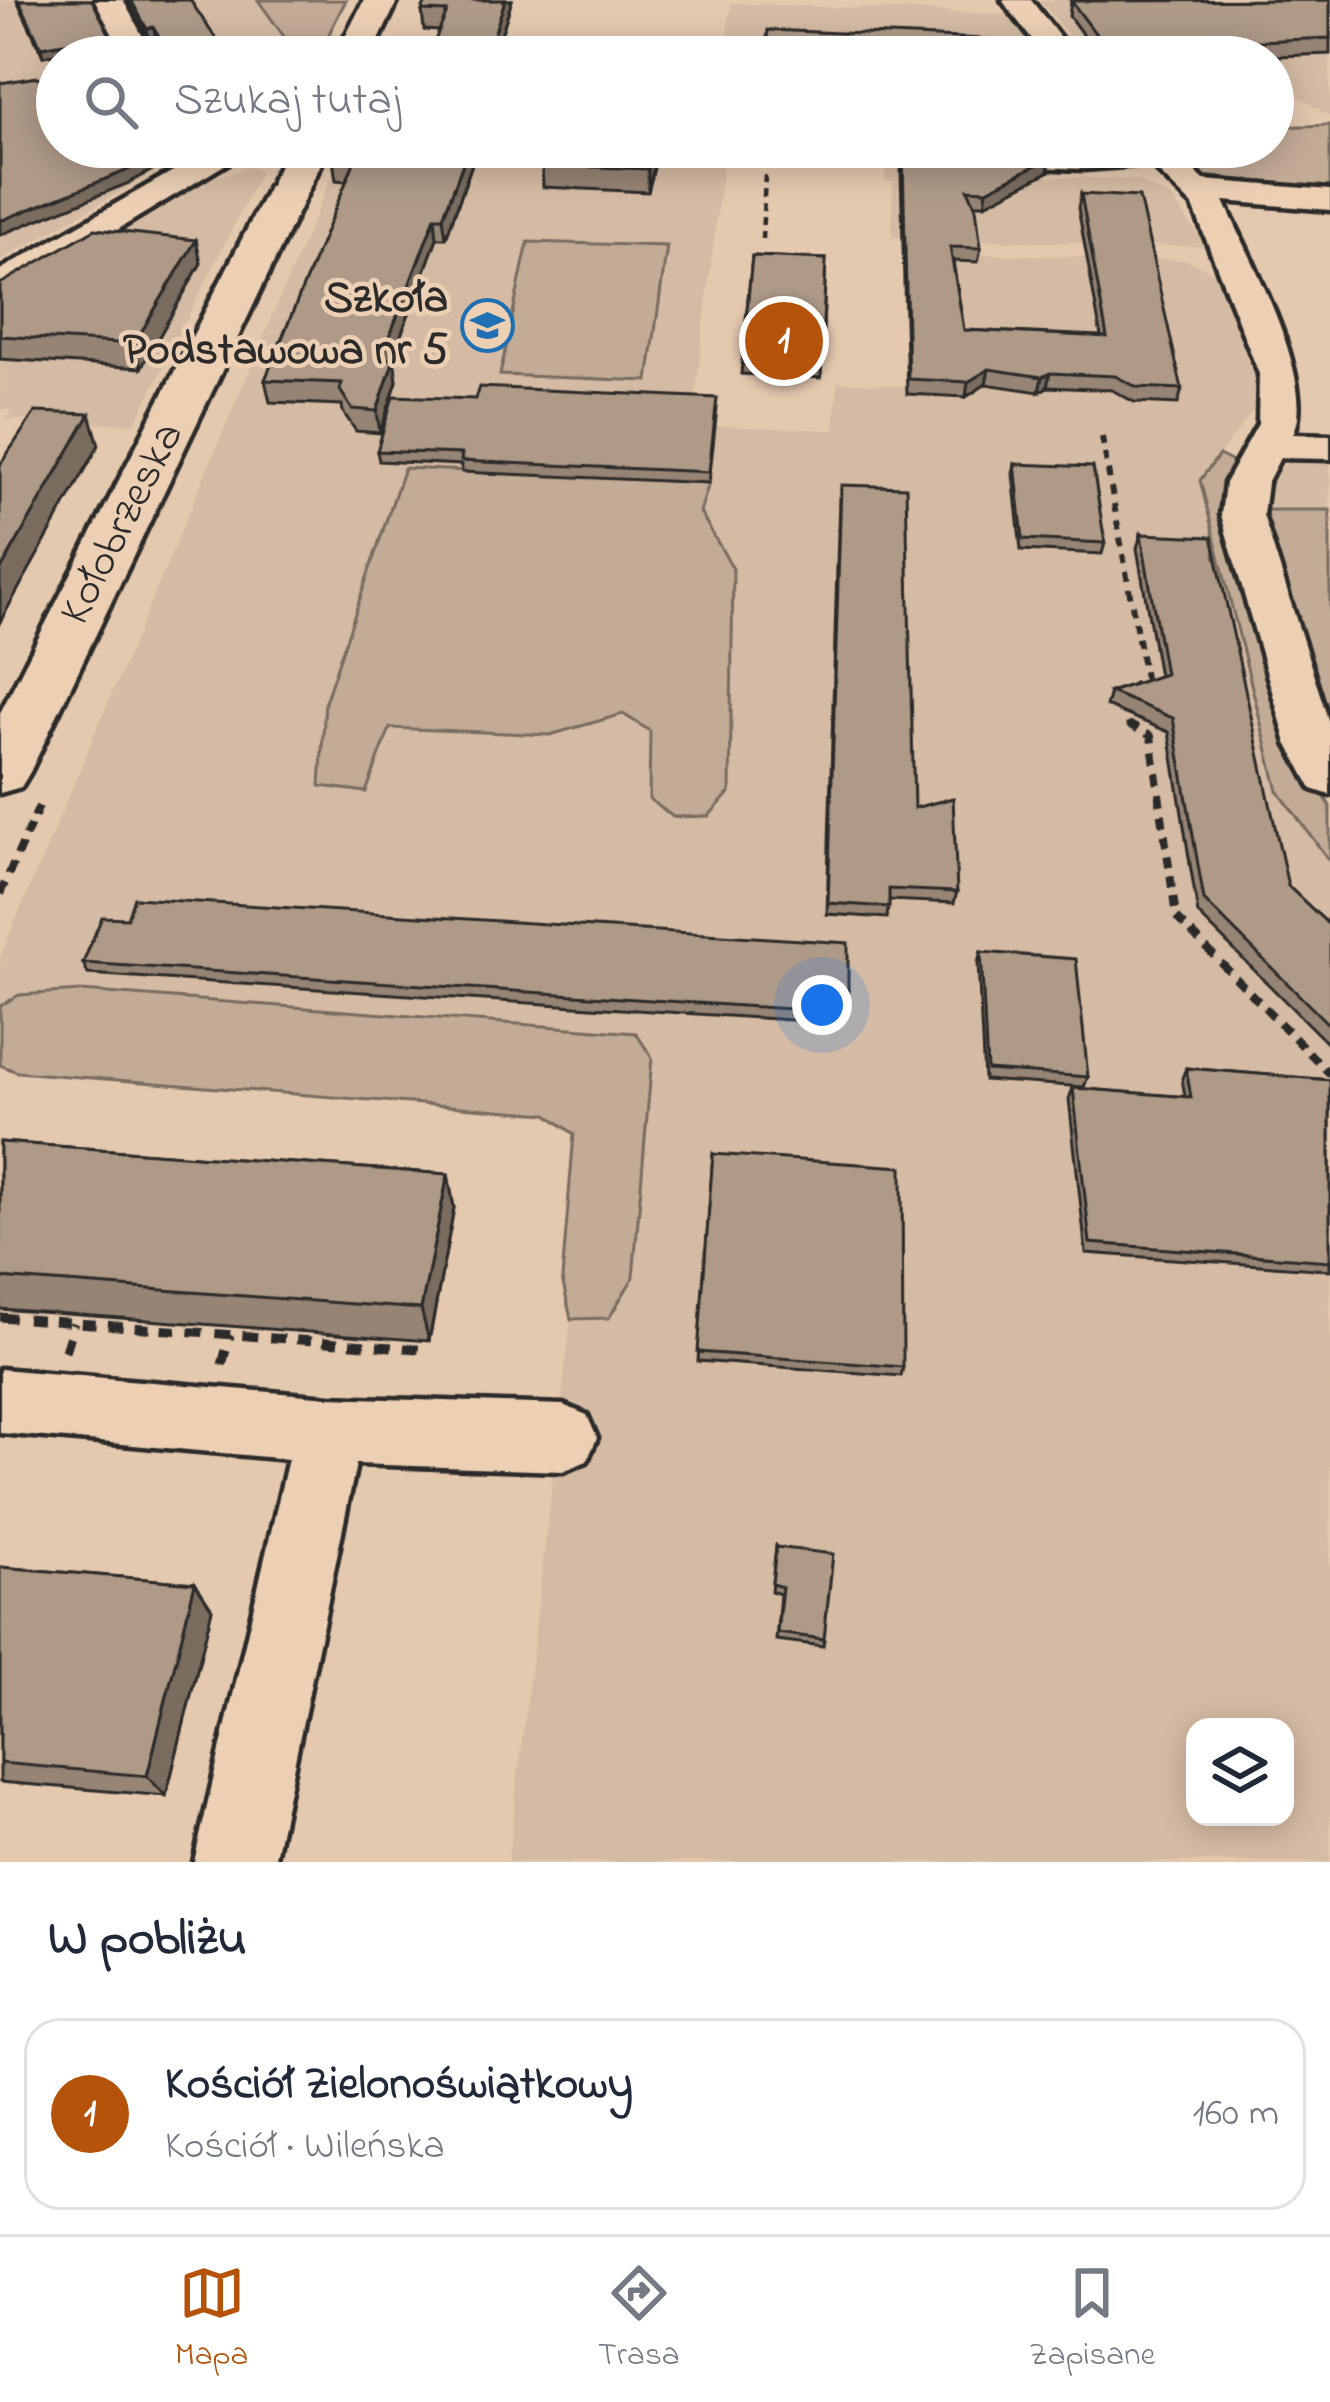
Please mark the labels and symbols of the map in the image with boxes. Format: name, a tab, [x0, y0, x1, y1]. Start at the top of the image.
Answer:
place label: Szkoła Podstawowa nr 5	[123, 267, 448, 385]
pin: 1	[745, 296, 823, 386]
school or university icon: Szkoła Podstawowa nr 5	[459, 298, 515, 354]
street label: Kołobrzeska	[44, 411, 202, 637]
your location	[792, 975, 852, 1035]

